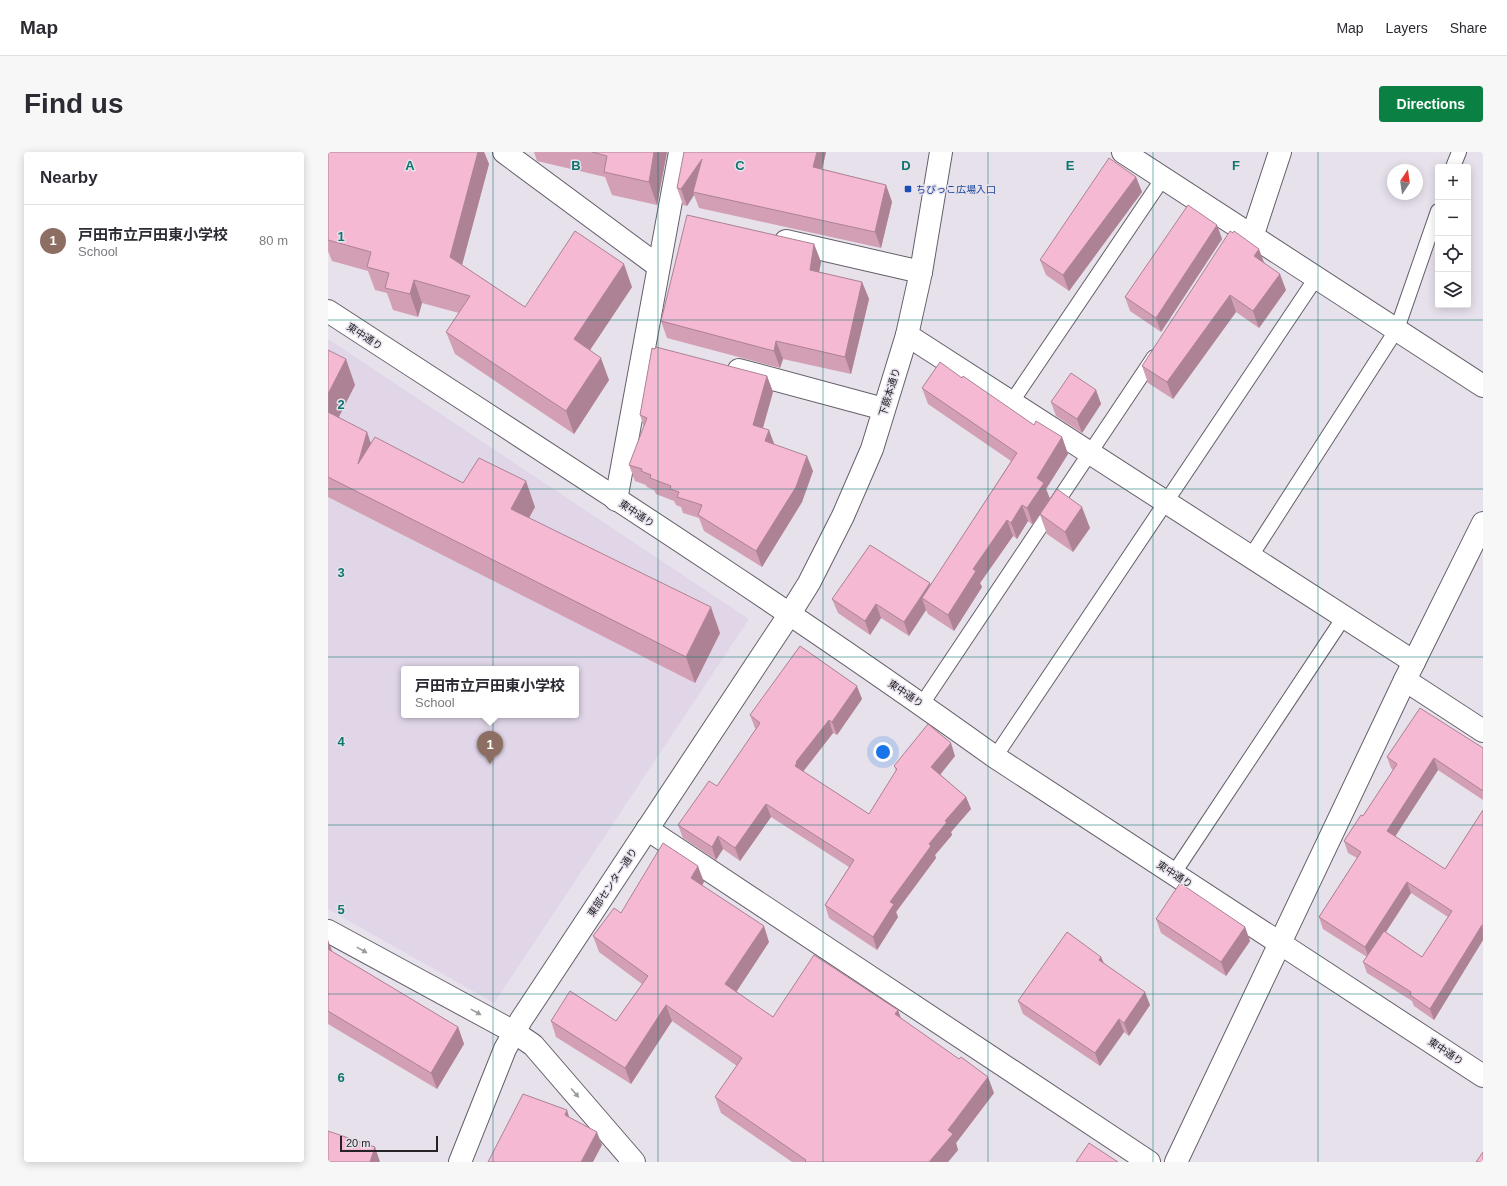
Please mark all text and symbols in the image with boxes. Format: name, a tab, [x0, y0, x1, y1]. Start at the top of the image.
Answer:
text: Map	[20, 17, 58, 38]
text: Map	[1336, 20, 1364, 36]
text: Layers	[1386, 20, 1428, 36]
text: Share	[1450, 20, 1487, 36]
button: Directions	[1379, 86, 1483, 122]
text: Find us	[24, 88, 124, 119]
text: A	[405, 158, 415, 173]
text: B	[571, 158, 581, 173]
text: C	[735, 158, 745, 173]
text: D	[901, 158, 911, 173]
text: E	[1066, 158, 1075, 173]
text: F	[1232, 158, 1240, 173]
north arrow	[1387, 164, 1423, 200]
map controls	[1435, 164, 1471, 308]
button: +	[1435, 164, 1471, 200]
text: Nearby	[40, 168, 98, 187]
marker: ちびっこ広場入口	[903, 184, 913, 194]
place label: ちびっこ広場入口	[916, 184, 996, 195]
button: −	[1435, 200, 1471, 236]
text: 戸田市立戸田東小学校	[78, 226, 228, 243]
text: 1	[337, 229, 345, 244]
text: 1	[49, 233, 57, 248]
text: 80 m	[259, 233, 288, 248]
button: locate	[1435, 236, 1471, 272]
text: School	[78, 244, 118, 259]
button: layers	[1435, 272, 1471, 308]
street label: 東中通り	[345, 321, 384, 352]
street label: 下蕨本通り	[877, 367, 902, 418]
text: 2	[337, 397, 345, 412]
street label: 東中通り	[617, 498, 656, 529]
text: 3	[337, 565, 345, 580]
popup	[401, 666, 579, 718]
text: 戸田市立戸田東小学校	[415, 677, 565, 694]
street label: 東中通り	[886, 678, 925, 709]
text: School	[415, 695, 455, 710]
pin: 1	[477, 731, 503, 764]
text: 4	[337, 734, 345, 749]
your location	[873, 742, 893, 762]
street label: 東部センター通り	[585, 846, 639, 919]
street label: 東中通り	[1155, 859, 1194, 890]
text: 5	[337, 902, 345, 917]
one-way arrow	[356, 947, 368, 953]
one-way arrow	[471, 1009, 482, 1015]
street label: 東中通り	[1426, 1036, 1465, 1067]
text: 6	[337, 1070, 345, 1085]
one-way arrow	[571, 1088, 580, 1099]
scale bar	[340, 1134, 438, 1153]
text: 20 m	[346, 1137, 370, 1149]

